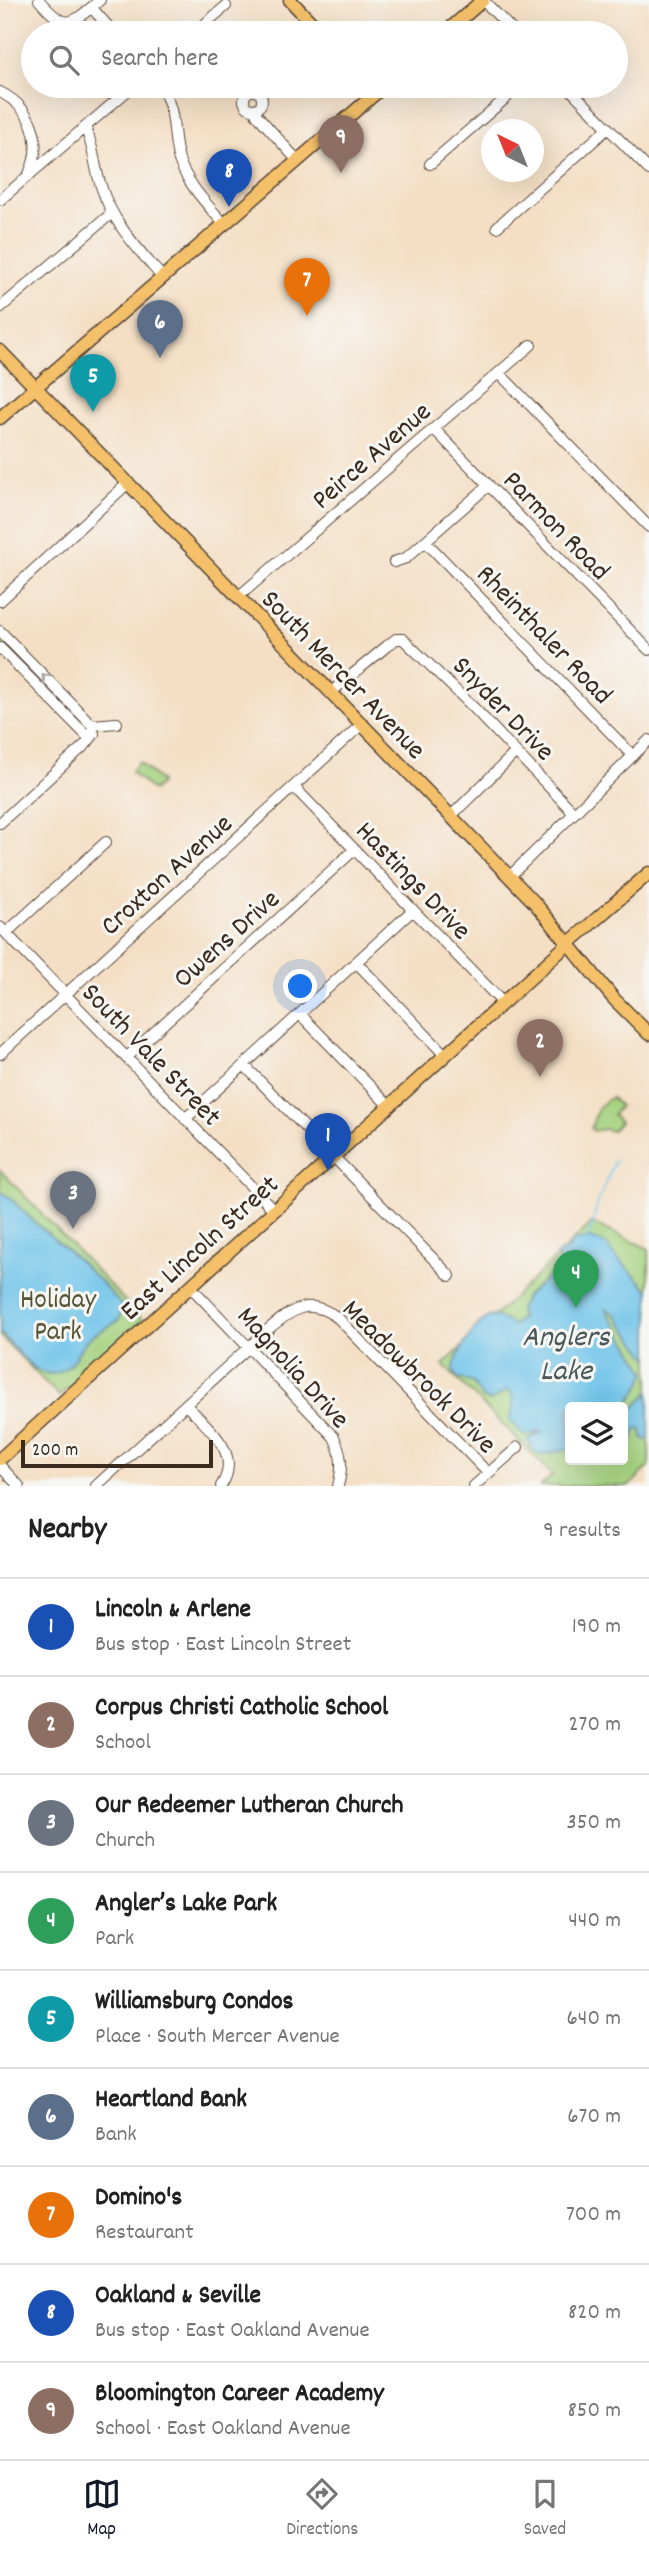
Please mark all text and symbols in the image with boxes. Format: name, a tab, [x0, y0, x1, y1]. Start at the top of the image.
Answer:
search box	[21, 21, 628, 98]
icon: search	[45, 41, 83, 79]
text: Search here	[101, 41, 219, 78]
pin: 9	[318, 115, 364, 173]
north arrow	[481, 119, 544, 182]
pin: 8	[206, 149, 252, 207]
pin: 7	[284, 258, 330, 316]
pin: 6	[137, 300, 183, 358]
pin: 5	[70, 354, 116, 412]
street label: Peirce Avenue	[305, 394, 442, 521]
street label: Parmon Road	[492, 463, 617, 592]
street label: Rheinthaler Road	[465, 557, 620, 716]
street label: South Mercer Avenue	[250, 583, 433, 770]
street label: Snyder Drive	[441, 649, 562, 772]
one-way arrow	[42, 674, 54, 686]
street label: Croxton Avenue	[93, 806, 243, 947]
street label: Hastings Drive	[344, 814, 479, 951]
street label: Owens Drive	[166, 882, 291, 1000]
your location	[283, 969, 317, 1003]
street label: South Vale Street	[70, 976, 229, 1137]
pin: 2	[517, 1019, 563, 1077]
pin: 1	[305, 1113, 351, 1171]
street label: East Lincoln Street	[113, 1167, 290, 1332]
pin: 3	[50, 1171, 96, 1229]
pin: 4	[553, 1250, 599, 1308]
park label: Holiday Park	[20, 1282, 97, 1354]
street label: Meadowbrook Drive	[331, 1292, 504, 1465]
street label: Magnolia Drive	[225, 1299, 357, 1439]
water label: Anglers Lake	[522, 1318, 611, 1395]
map controls	[565, 1402, 628, 1465]
button: layers	[565, 1402, 628, 1465]
scale bar	[21, 1437, 214, 1469]
text: 200 m	[32, 1438, 78, 1465]
text: Nearby	[28, 1510, 106, 1553]
text: 9 results	[543, 1515, 621, 1548]
text: Lincoln & Arlene	[95, 1592, 251, 1629]
text: 1	[48, 1611, 54, 1644]
text: 190 m	[572, 1611, 621, 1644]
text: Bus stop · East Lincoln Street	[95, 1629, 351, 1662]
text: Corpus Christi Catholic School	[95, 1690, 388, 1727]
text: 2	[46, 1709, 56, 1742]
text: 270 m	[569, 1709, 621, 1742]
text: School	[95, 1727, 151, 1760]
text: Our Redeemer Lutheran Church	[95, 1788, 403, 1825]
text: 3	[46, 1807, 56, 1840]
text: 350 m	[567, 1807, 621, 1840]
text: Church	[95, 1825, 155, 1858]
text: Angler’s Lake Park	[95, 1886, 277, 1923]
text: 4	[46, 1905, 56, 1938]
text: 440 m	[568, 1905, 621, 1938]
text: Park	[95, 1923, 134, 1956]
text: Williamsburg Condos	[95, 1984, 293, 2021]
text: 5	[46, 2003, 56, 2036]
text: 640 m	[567, 2003, 621, 2036]
text: Place · South Mercer Avenue	[95, 2021, 340, 2054]
text: Heartland Bank	[95, 2082, 247, 2119]
text: 6	[45, 2101, 57, 2134]
text: 670 m	[567, 2101, 621, 2134]
text: Bank	[95, 2119, 137, 2152]
text: Domino's	[95, 2180, 182, 2217]
text: 7	[47, 2199, 55, 2232]
text: 700 m	[566, 2199, 621, 2232]
text: Restaurant	[95, 2217, 194, 2250]
text: Oakland & Seville	[95, 2278, 261, 2315]
text: 8	[46, 2297, 56, 2330]
text: 820 m	[568, 2297, 621, 2330]
text: Bus stop · East Oakland Avenue	[95, 2315, 370, 2348]
text: Bloomington Career Academy	[95, 2376, 384, 2413]
text: 9	[46, 2395, 56, 2428]
text: 850 m	[568, 2395, 621, 2428]
text: School · East Oakland Avenue	[95, 2413, 351, 2446]
tab: Map	[83, 2475, 121, 2544]
tab: Directions	[286, 2475, 358, 2544]
tab: Saved	[524, 2475, 566, 2544]

